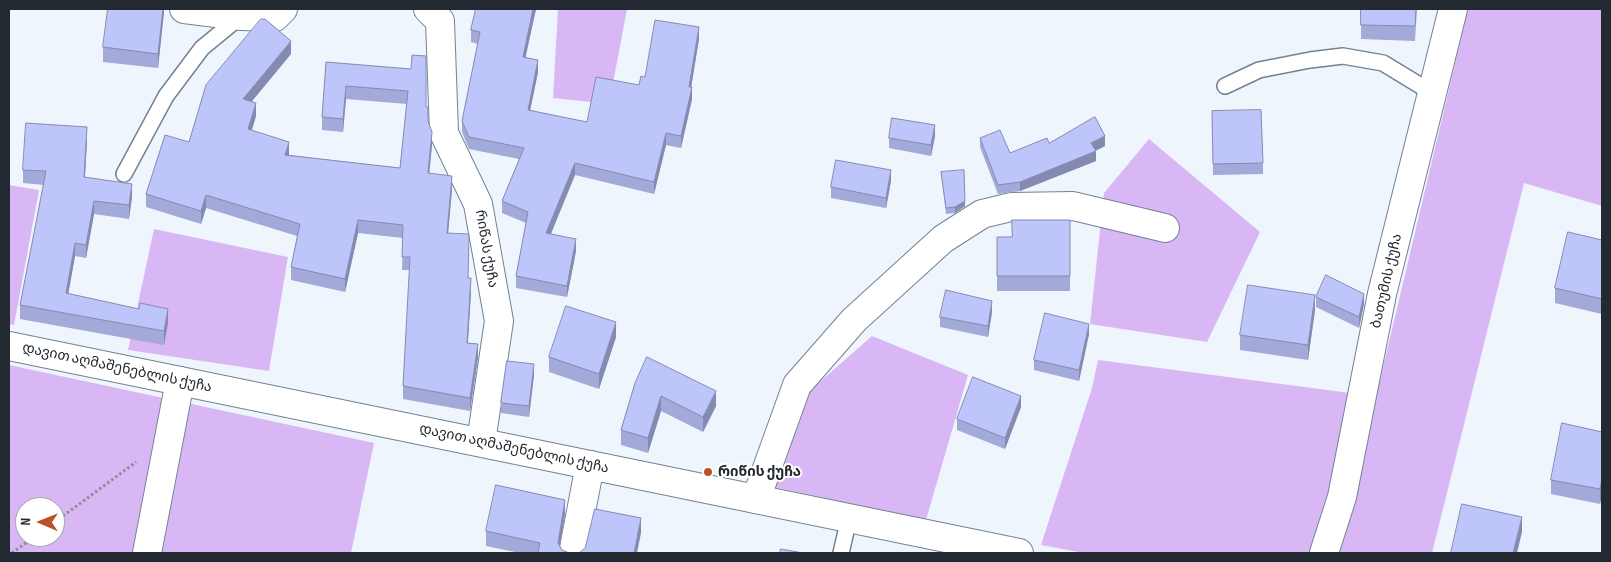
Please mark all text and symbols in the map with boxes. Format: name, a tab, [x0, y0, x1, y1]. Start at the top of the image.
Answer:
street label: რიწას ქუჩა	[471, 209, 501, 289]
street label: ბათუმის ქუჩა	[1368, 232, 1406, 330]
street label: დავით აღმაშენებლის ქუჩა	[21, 340, 213, 396]
street label: დავით აღმაშენებლის ქუჩა	[418, 421, 610, 477]
place label: რიწის ქუჩა	[718, 464, 801, 480]
marker: რიწის ქუჩა	[702, 466, 714, 478]
north arrow	[15, 497, 65, 547]
text: N	[17, 518, 34, 526]

